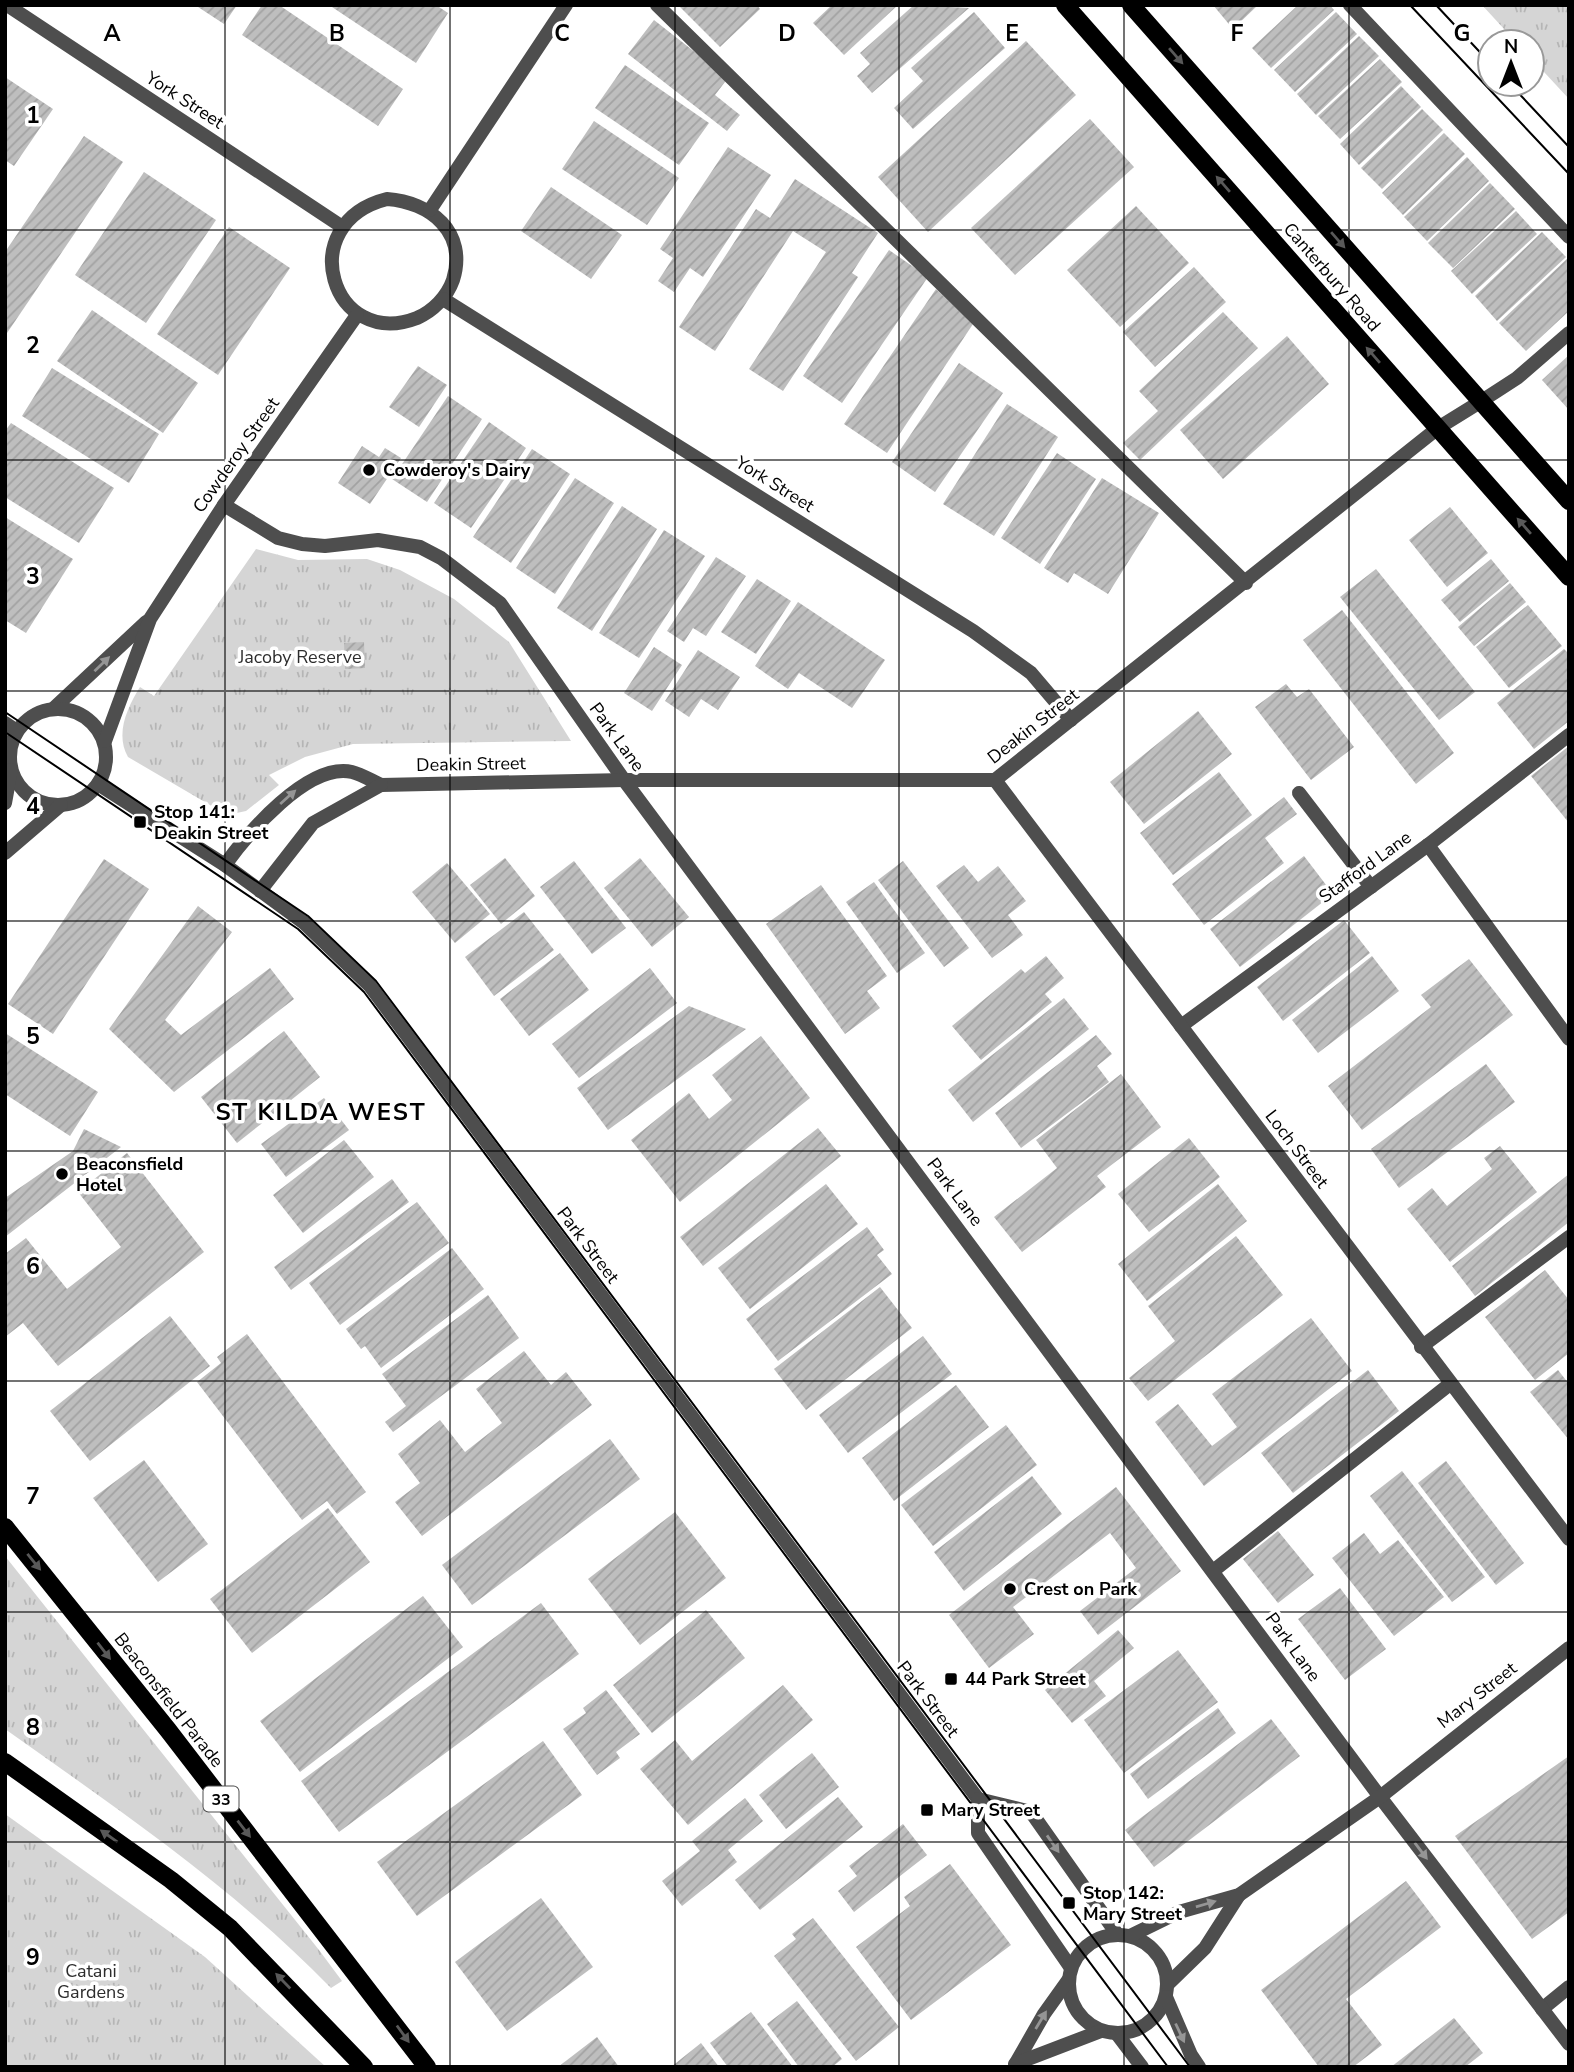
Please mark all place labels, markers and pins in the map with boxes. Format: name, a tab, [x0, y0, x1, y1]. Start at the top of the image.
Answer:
place label: Cowderoy's Dairy	[383, 458, 531, 482]
marker: Cowderoy's Dairy	[361, 462, 377, 478]
place label: Stop 141: Deakin Street	[154, 800, 269, 845]
marker: Stop 141: Deakin Street	[132, 814, 148, 830]
place label: Beaconsfield Hotel	[76, 1152, 183, 1197]
marker: Beaconsfield Hotel	[54, 1166, 70, 1182]
place label: Crest on Park	[1024, 1577, 1137, 1601]
marker: Crest on Park	[1002, 1581, 1018, 1597]
place label: 44 Park Street	[965, 1667, 1086, 1691]
marker: 44 Park Street	[943, 1671, 959, 1687]
place label: Mary Street	[941, 1798, 1040, 1822]
marker: Mary Street	[919, 1802, 935, 1818]
place label: Stop 142: Mary Street	[1083, 1881, 1182, 1926]
marker: Stop 142: Mary Street	[1061, 1895, 1077, 1911]

